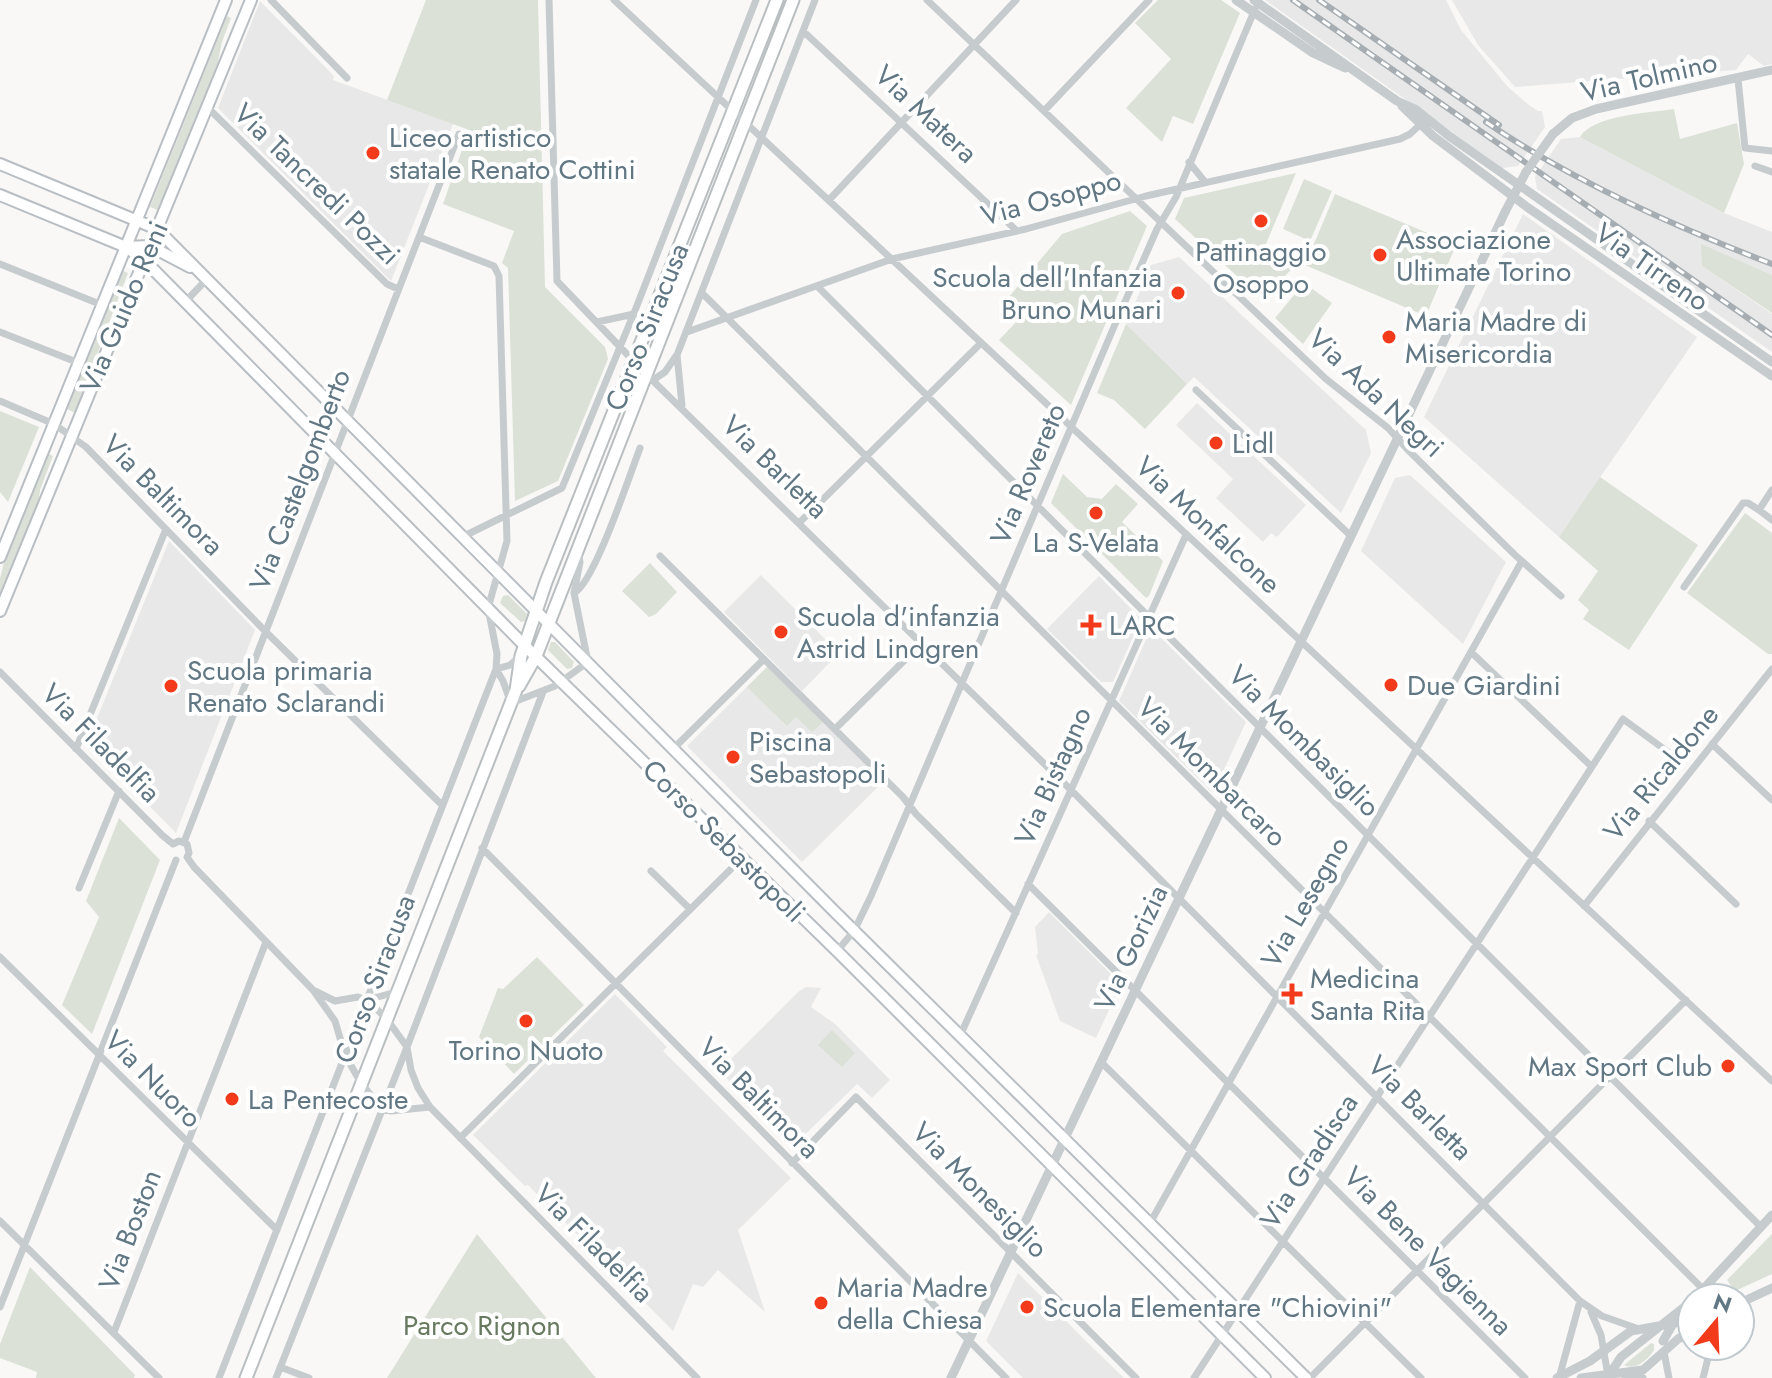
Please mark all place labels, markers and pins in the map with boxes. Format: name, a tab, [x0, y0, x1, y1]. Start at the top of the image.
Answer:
place label: Liceo artistico statale Renato Cottini	[389, 117, 636, 190]
marker: Liceo artistico statale Renato Cottini	[364, 144, 382, 162]
marker: Pattinaggio Osoppo	[1252, 212, 1270, 230]
place label: Associazione Ultimate Torino	[1396, 219, 1571, 292]
place label: Pattinaggio Osoppo	[1195, 231, 1327, 304]
marker: Associazione Ultimate Torino	[1371, 246, 1389, 264]
place label: Scuola dell'Infanzia Bruno Munari	[932, 257, 1162, 330]
marker: Scuola dell'Infanzia Bruno Munari	[1169, 284, 1187, 302]
place label: Maria Madre di Misericordia	[1405, 301, 1587, 374]
marker: Maria Madre di Misericordia	[1380, 328, 1398, 346]
place label: Lidl	[1232, 423, 1274, 464]
marker: Lidl	[1207, 434, 1225, 452]
marker: La S-Velata	[1087, 504, 1105, 522]
place label: La S-Velata	[1033, 522, 1159, 563]
place label: Scuola d'infanzia Astrid Lindgren	[797, 596, 1000, 669]
place label: LARC	[1109, 605, 1176, 646]
marker: LARC	[1080, 614, 1102, 636]
marker: Scuola d'infanzia Astrid Lindgren	[772, 623, 790, 641]
place label: Scuola primaria Renato Sclarandi	[187, 650, 385, 723]
place label: Due Giardini	[1407, 665, 1561, 706]
marker: Due Giardini	[1382, 676, 1400, 694]
marker: Scuola primaria Renato Sclarandi	[162, 677, 180, 695]
place label: Piscina Sebastopoli	[749, 721, 886, 794]
marker: Piscina Sebastopoli	[724, 748, 742, 766]
place label: Medicina Santa Rita	[1310, 958, 1425, 1031]
marker: Medicina Santa Rita	[1281, 983, 1303, 1005]
marker: Torino Nuoto	[517, 1012, 535, 1030]
place label: Torino Nuoto	[449, 1030, 603, 1071]
place label: Max Sport Club	[1528, 1046, 1712, 1087]
marker: Max Sport Club	[1719, 1057, 1737, 1075]
place label: La Pentecoste	[248, 1079, 408, 1120]
marker: La Pentecoste	[223, 1090, 241, 1108]
place label: Maria Madre della Chiesa	[837, 1267, 988, 1340]
place label: Scuola Elementare "Chiovini"	[1043, 1287, 1392, 1328]
marker: Maria Madre della Chiesa	[812, 1294, 830, 1312]
marker: Scuola Elementare "Chiovini"	[1018, 1298, 1036, 1316]

